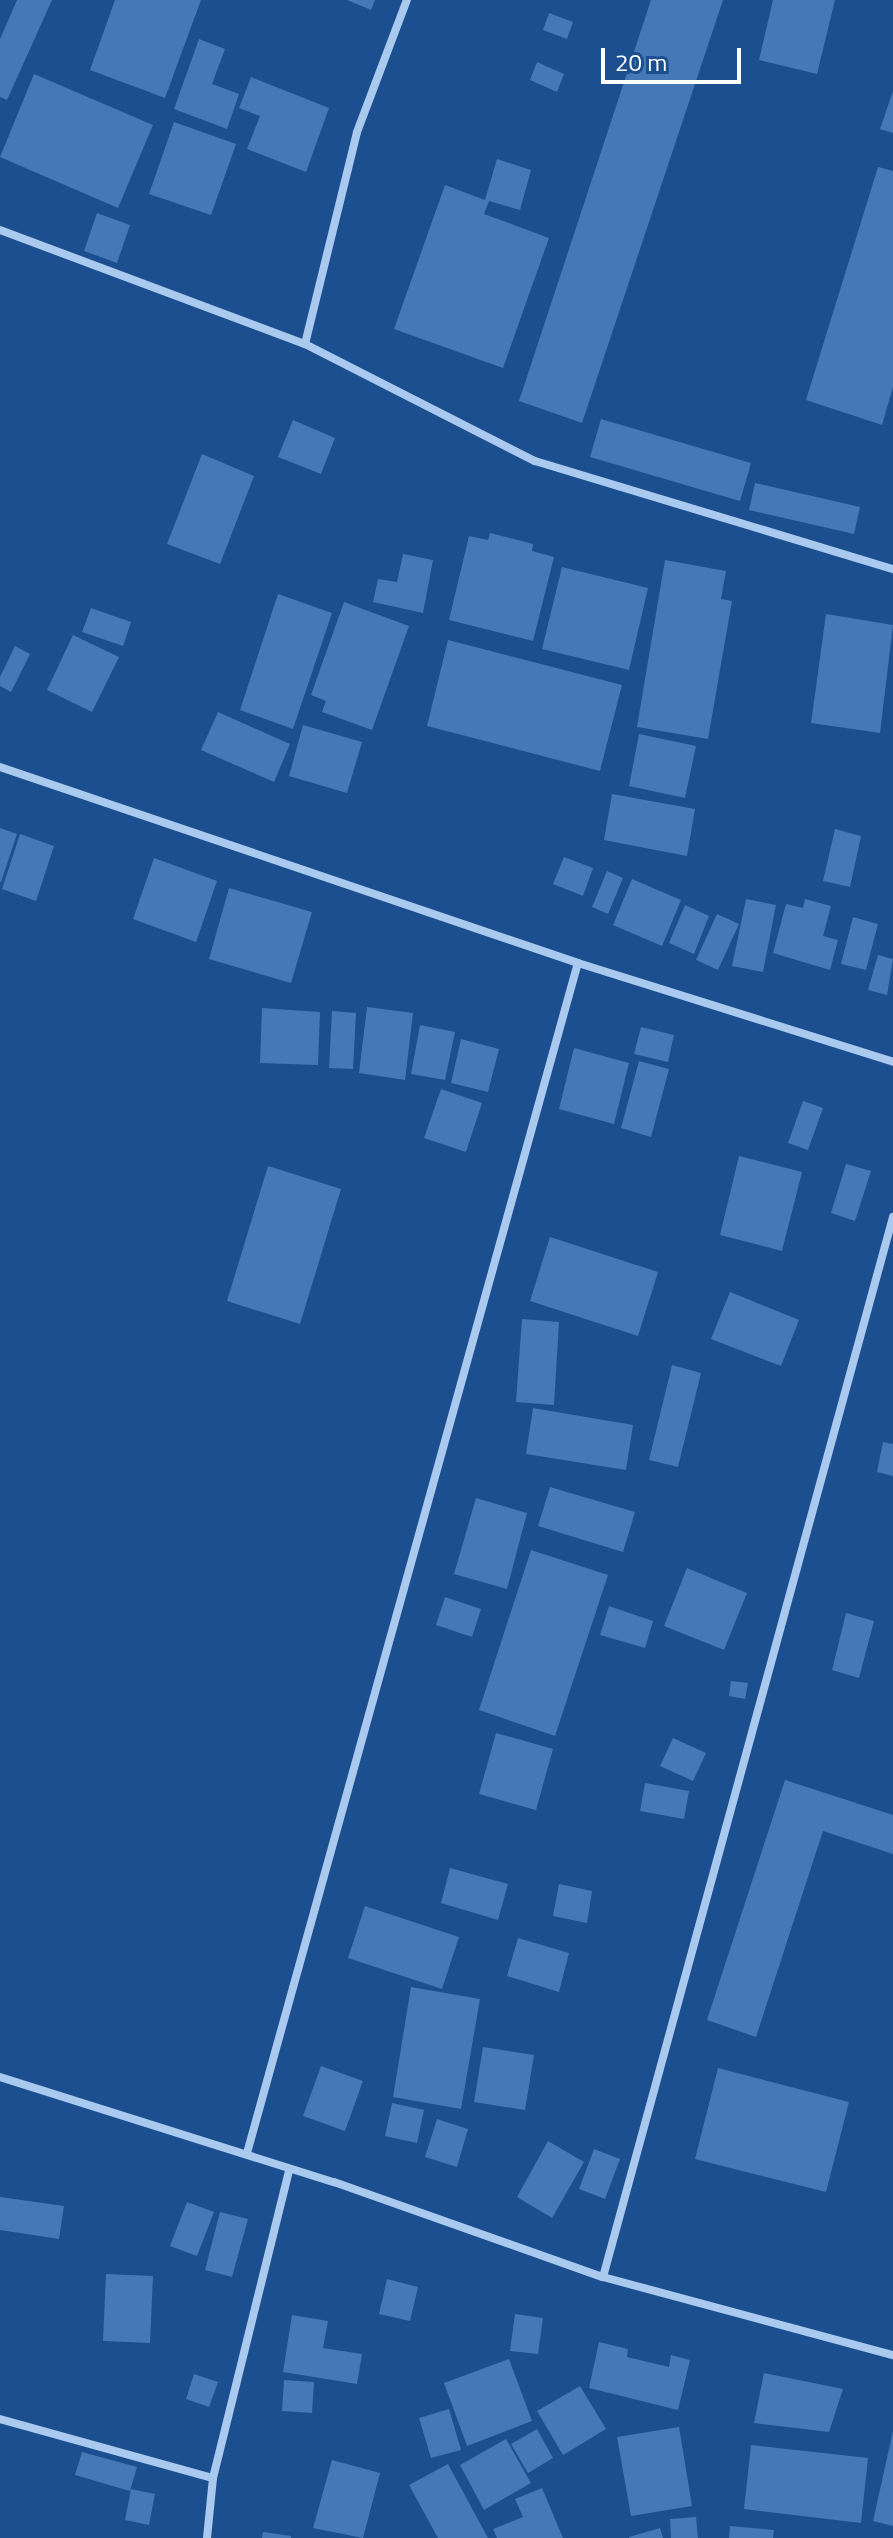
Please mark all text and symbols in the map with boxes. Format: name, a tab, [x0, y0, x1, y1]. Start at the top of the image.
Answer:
scale bar	[605, 32, 745, 82]
text: 20 m	[615, 44, 667, 80]

